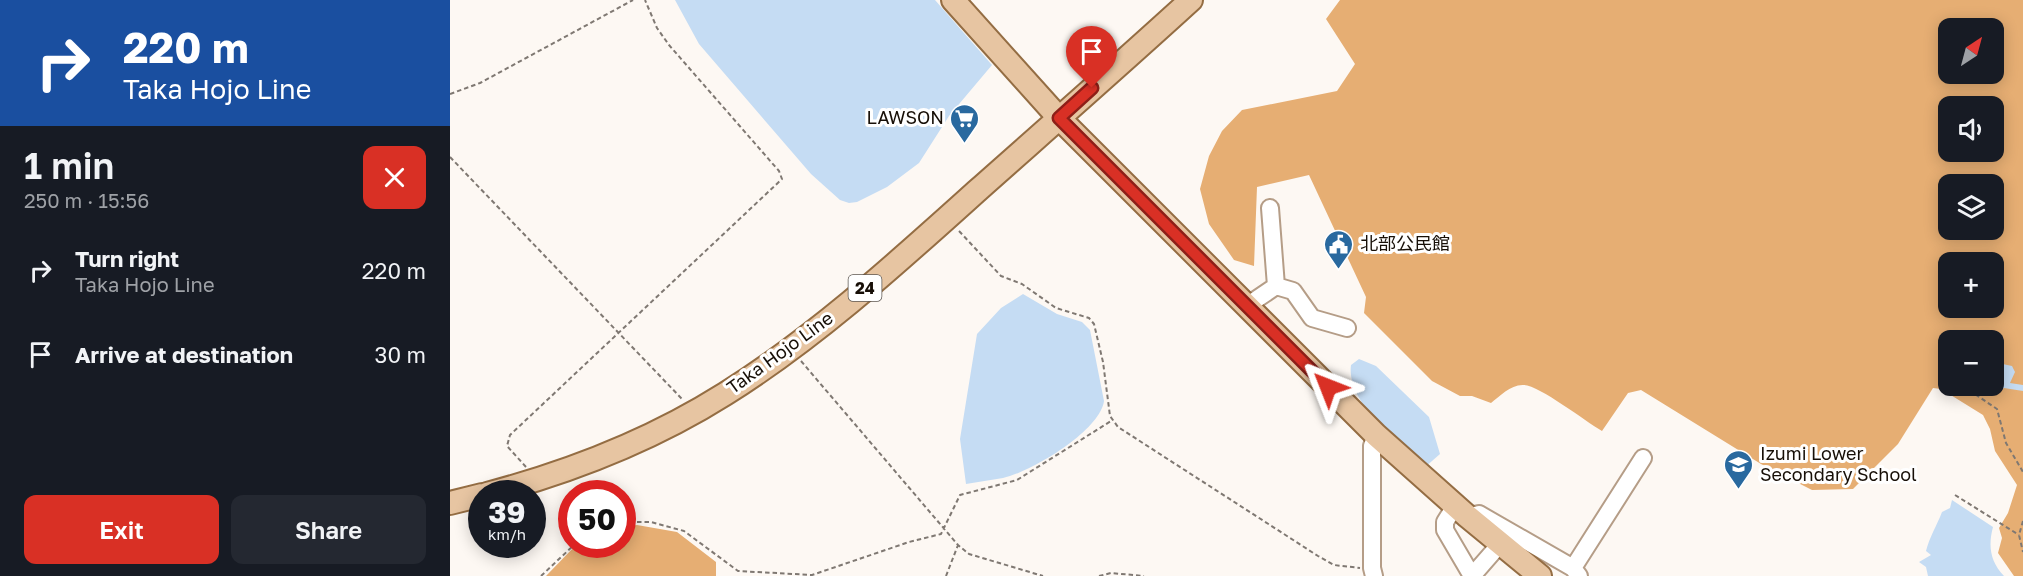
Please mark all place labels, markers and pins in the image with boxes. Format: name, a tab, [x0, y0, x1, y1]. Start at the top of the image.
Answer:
pin	[1066, 26, 1117, 88]
supermarket icon: LAWSON	[949, 102, 981, 144]
place label: LAWSON	[867, 106, 944, 128]
public building icon: 北部公民館	[1323, 228, 1355, 270]
place label: 北部公民館	[1360, 232, 1450, 254]
place label: Izumi Lower Secondary School	[1760, 442, 1917, 485]
school or university icon: Izumi Lower Secondary School	[1723, 448, 1755, 490]

